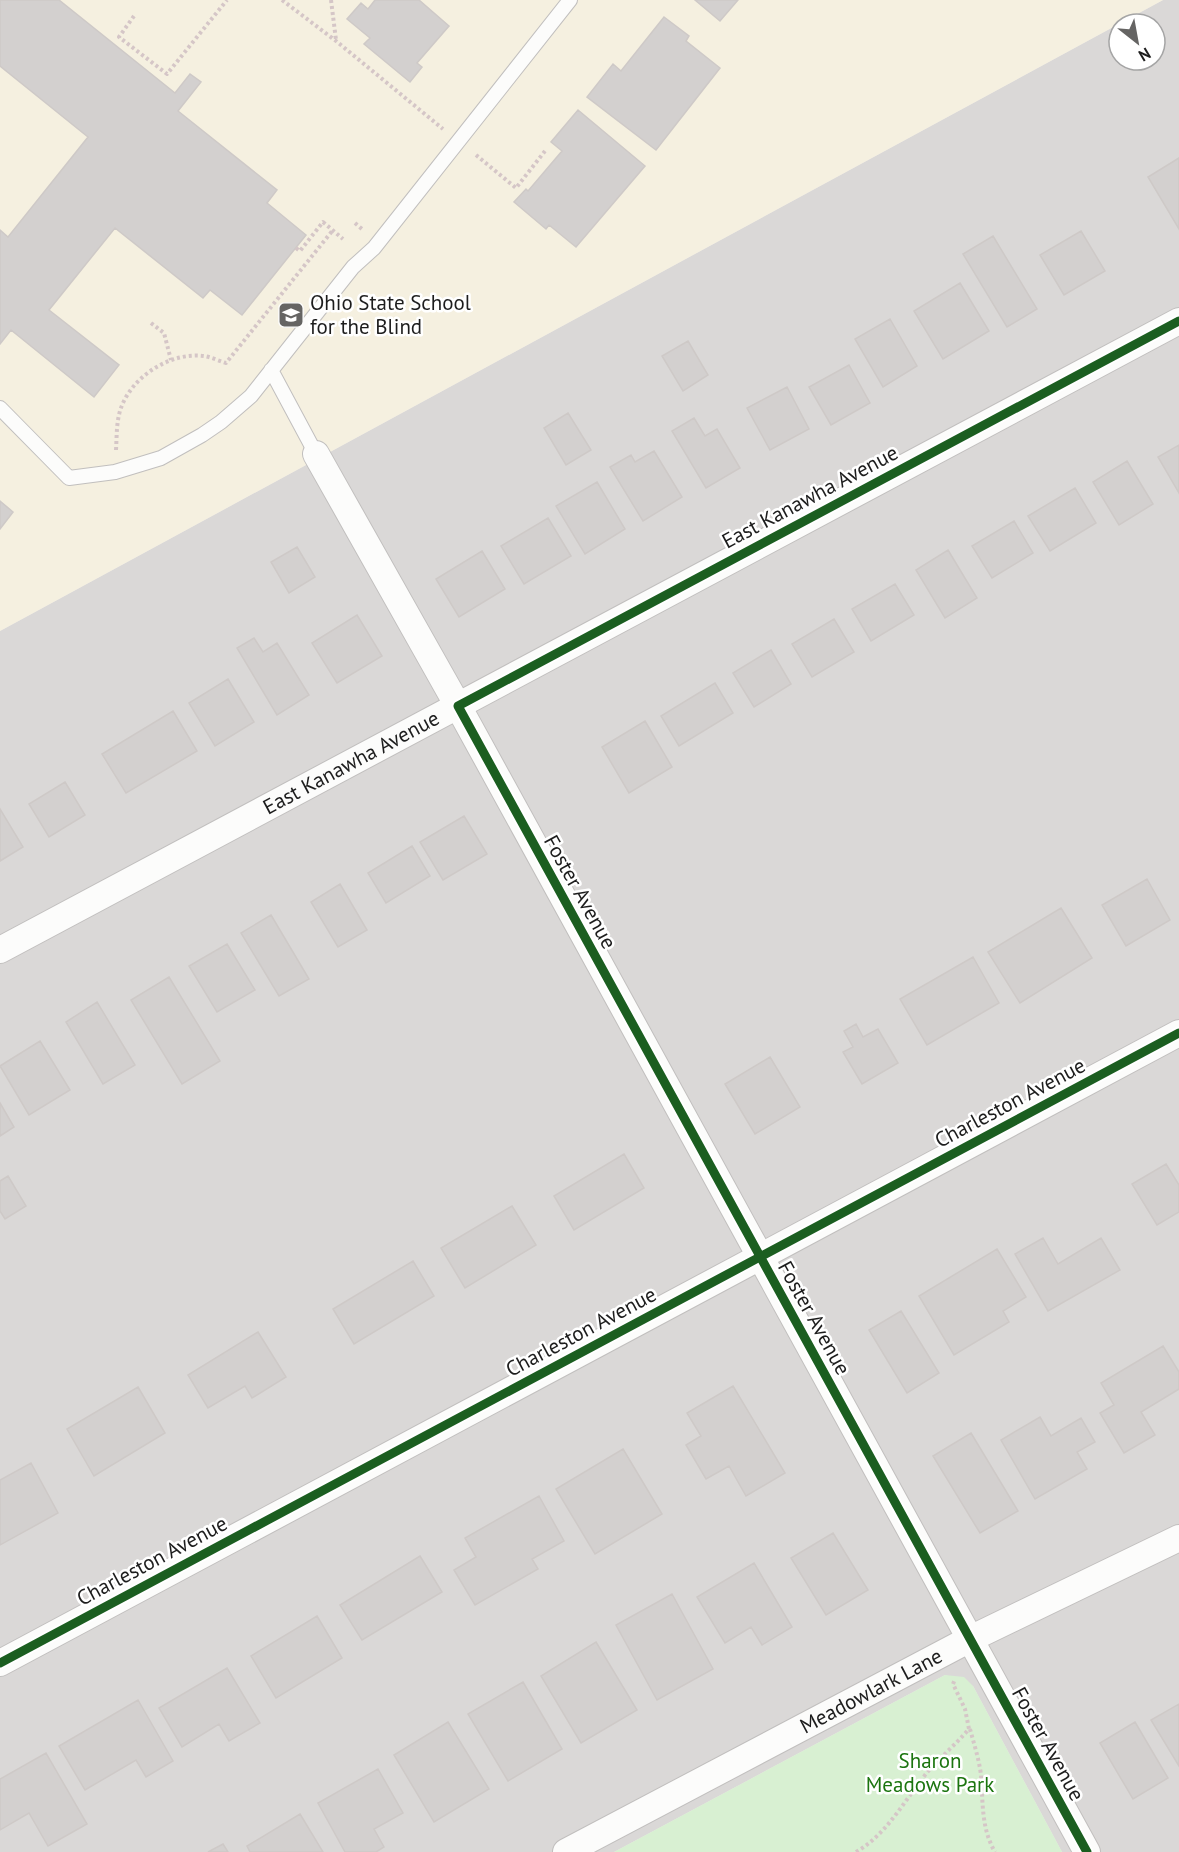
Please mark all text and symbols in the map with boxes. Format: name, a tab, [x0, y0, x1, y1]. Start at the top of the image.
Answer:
north arrow	[1107, 12, 1167, 72]
text: N	[1135, 44, 1154, 66]
place label: Ohio State School for the Blind	[310, 289, 471, 340]
school or university icon: Ohio State School for the Blind	[276, 300, 306, 330]
street label: East Kanawha Avenue	[717, 439, 902, 554]
street label: East Kanawha Avenue	[258, 704, 444, 820]
street label: Foster Avenue	[538, 830, 623, 953]
street label: Charleston Avenue	[930, 1051, 1090, 1154]
street label: Foster Avenue	[772, 1256, 857, 1379]
street label: Charleston Avenue	[501, 1280, 661, 1383]
street label: Charleston Avenue	[72, 1509, 232, 1612]
street label: Meadowlark Lane	[795, 1642, 947, 1739]
street label: Foster Avenue	[1006, 1682, 1091, 1805]
park label: Sharon Meadows Park	[866, 1747, 994, 1798]

